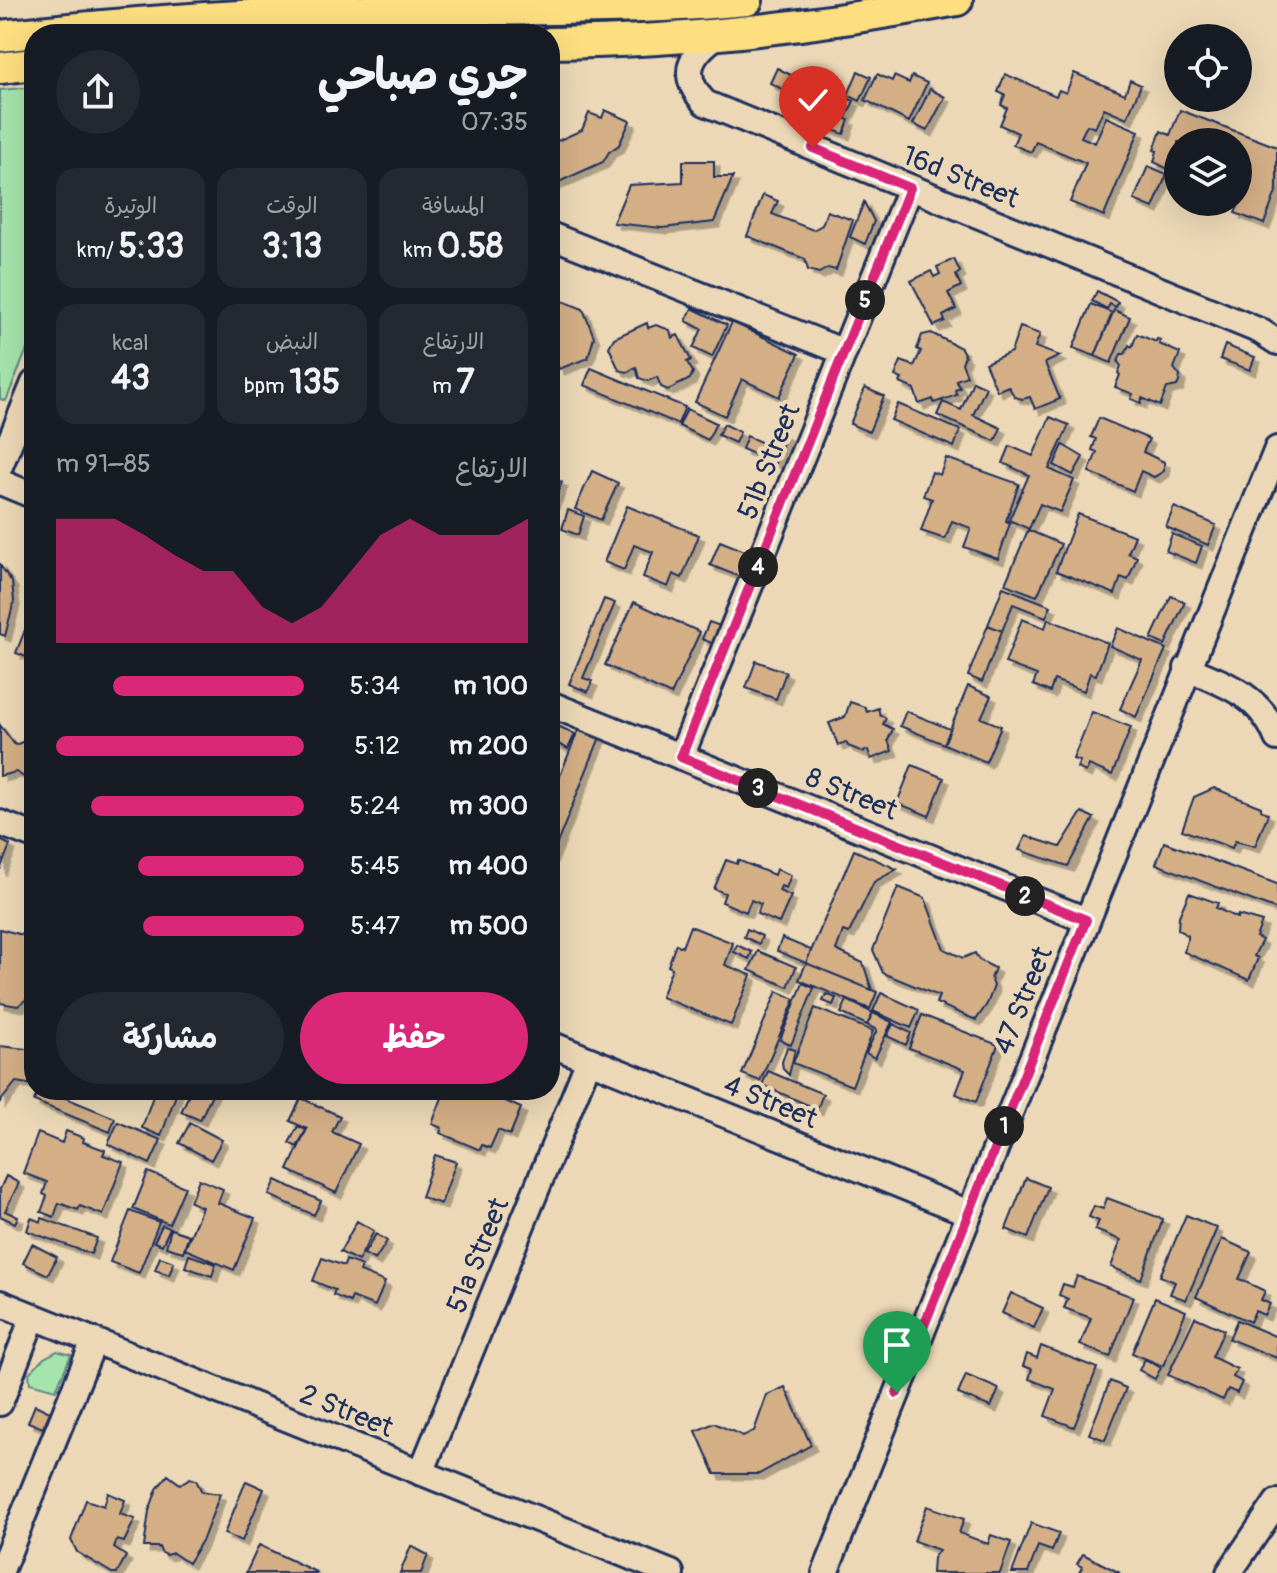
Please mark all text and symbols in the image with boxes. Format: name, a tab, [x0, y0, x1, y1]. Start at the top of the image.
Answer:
map controls	[1164, 24, 1252, 216]
button: locate	[1164, 24, 1252, 112]
text: جري صباحي	[318, 48, 528, 103]
button: share	[56, 50, 140, 134]
pin	[779, 66, 847, 148]
icon: check	[791, 78, 835, 122]
text: 07:35	[461, 106, 528, 138]
button: layers	[1164, 128, 1252, 216]
street label: 16d Street	[897, 138, 1025, 217]
text: الوتيرة	[104, 192, 157, 220]
text: الوقت	[266, 192, 318, 220]
text: المسافة	[422, 192, 485, 220]
text: 5:33	[119, 225, 184, 268]
text: 3:13	[262, 225, 322, 268]
text: 0.58	[437, 225, 503, 268]
text: /km	[77, 236, 119, 264]
text: km	[403, 236, 437, 264]
pin: 5	[845, 280, 885, 320]
text: 5	[859, 286, 871, 314]
text: النبض	[266, 328, 318, 356]
text: الارتفاع	[422, 328, 484, 356]
text: kcal	[113, 329, 149, 357]
text: 43	[111, 357, 150, 400]
text: 135	[289, 361, 340, 404]
text: 7	[457, 361, 475, 404]
text: bpm	[244, 372, 289, 400]
text: m	[432, 372, 457, 400]
street label: 51b Street	[730, 398, 809, 525]
text: 85–91 m	[56, 448, 151, 480]
text: الارتفاع	[455, 453, 528, 485]
pin: 4	[738, 547, 778, 587]
text: 4	[752, 553, 764, 581]
text: 5:34	[349, 670, 400, 702]
text: 100 m	[454, 670, 528, 702]
text: 5:12	[354, 730, 400, 762]
text: 200 m	[449, 730, 528, 762]
street label: 8 Street	[800, 760, 903, 829]
pin: 3	[738, 768, 778, 808]
text: 3	[752, 774, 764, 802]
text: 5:24	[349, 790, 400, 822]
text: 300 m	[449, 790, 528, 822]
text: 5:45	[350, 850, 400, 882]
text: 400 m	[449, 850, 528, 882]
pin: 2	[1005, 876, 1045, 916]
text: 2	[1019, 882, 1031, 910]
text: 5:47	[350, 910, 400, 942]
text: 500 m	[450, 910, 528, 942]
street label: 47 Street	[986, 941, 1061, 1060]
button: مشاركة	[56, 992, 284, 1084]
button: حفظ	[300, 992, 528, 1084]
street label: 4 Street	[718, 1068, 823, 1137]
pin: 1	[984, 1106, 1024, 1146]
text: 1	[1000, 1112, 1008, 1140]
street label: 51a Street	[439, 1192, 518, 1318]
pin	[863, 1311, 931, 1393]
icon: arrive	[875, 1323, 919, 1367]
street label: 2 Street	[295, 1377, 399, 1446]

